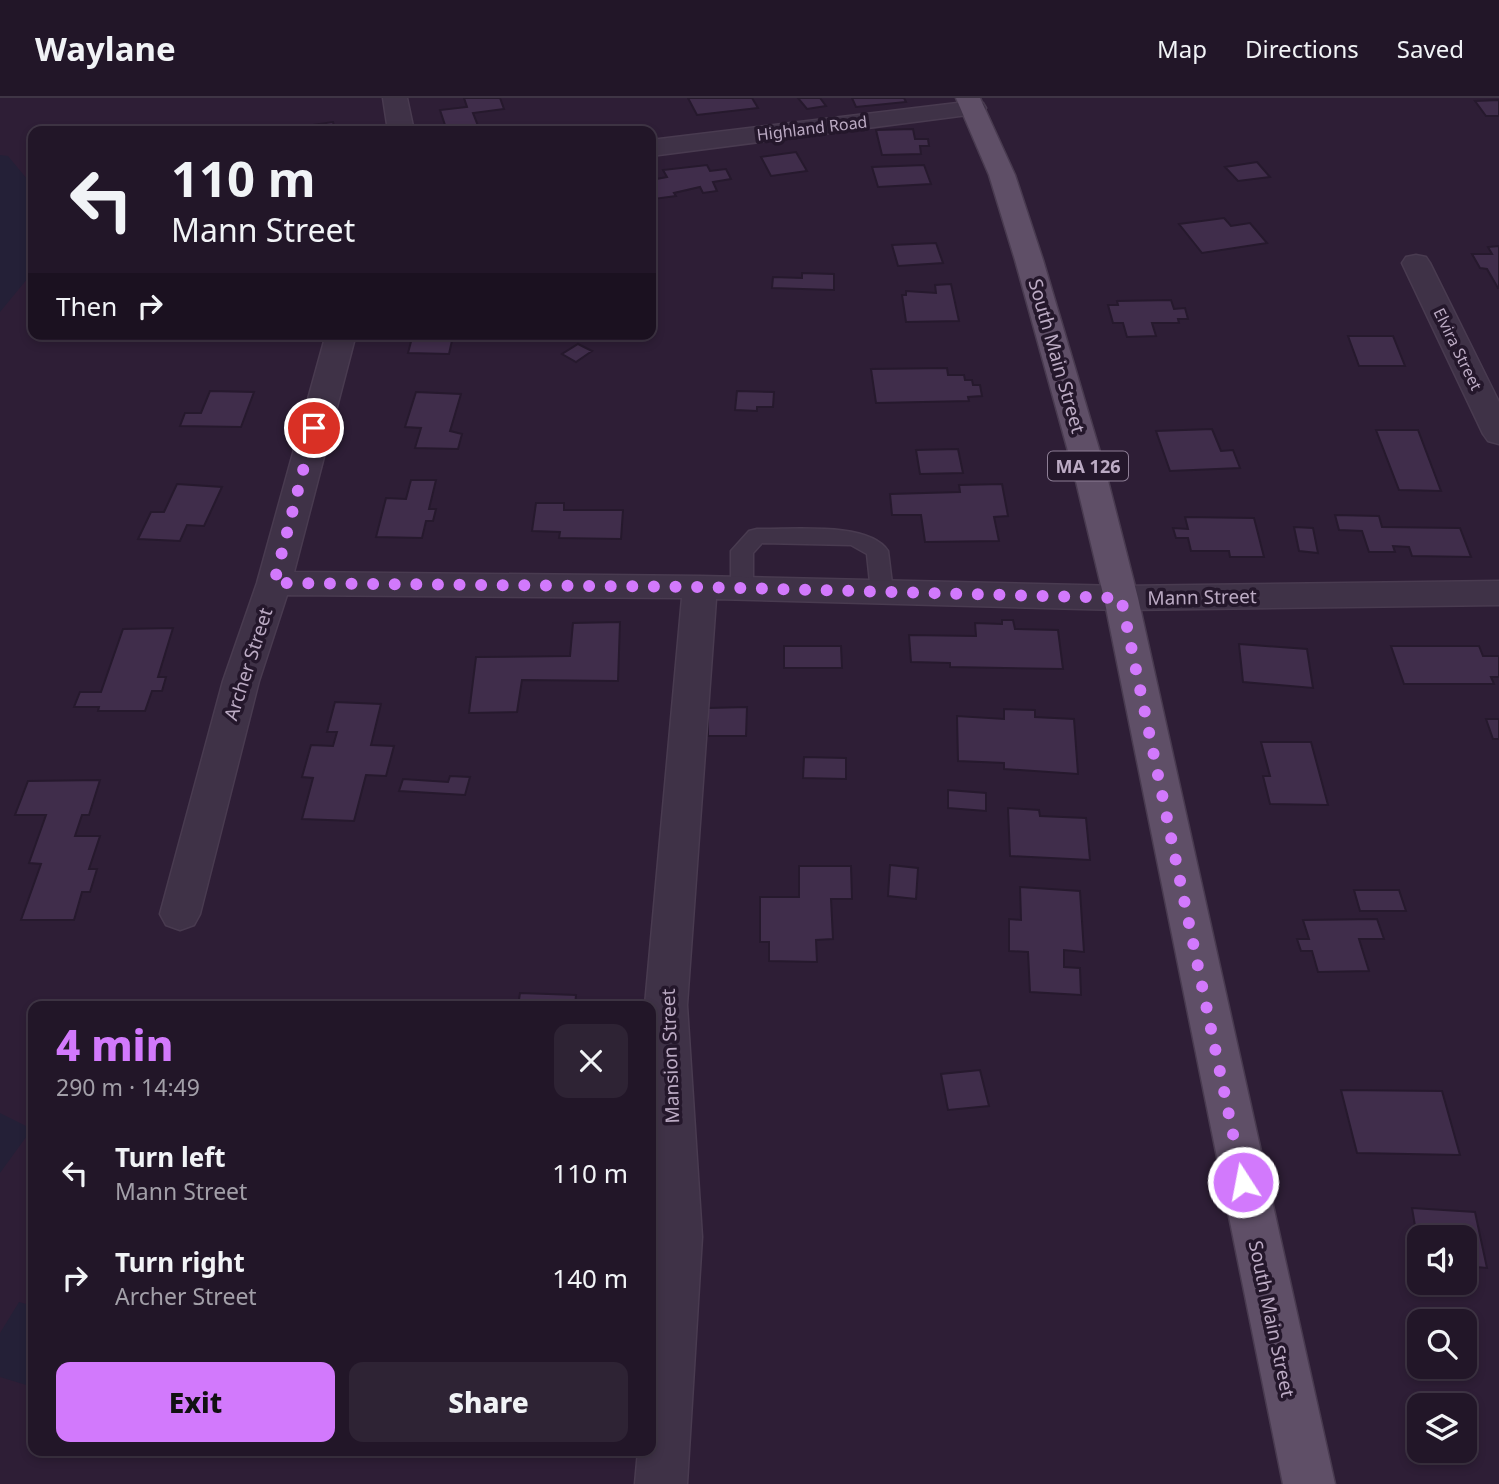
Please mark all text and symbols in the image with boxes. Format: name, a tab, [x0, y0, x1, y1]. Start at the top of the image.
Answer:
text: Waylane	[35, 26, 176, 71]
text: Map	[1157, 32, 1207, 65]
text: Directions	[1245, 32, 1359, 65]
text: Saved	[1397, 32, 1464, 65]
street label: Highland Road	[755, 110, 869, 146]
text: 110 m	[171, 145, 316, 211]
icon: left	[56, 154, 147, 245]
text: Mann Street	[171, 208, 355, 251]
street label: South Main Street	[1022, 276, 1092, 436]
icon: right	[131, 287, 169, 325]
text: Then	[56, 288, 117, 324]
street label: Elvira Street	[1429, 304, 1488, 394]
pin	[284, 398, 344, 458]
icon: arrive	[295, 409, 333, 447]
road number: MA 126	[1048, 452, 1128, 480]
street label: Mann Street	[1147, 583, 1257, 611]
street label: Archer Street	[218, 604, 278, 724]
street label: Mansion Street	[655, 988, 685, 1124]
text: 4 min	[56, 1016, 173, 1073]
button: close	[554, 1024, 628, 1098]
text: 290 m · 14:49	[56, 1071, 200, 1103]
text: Turn left	[115, 1139, 226, 1175]
position arrow	[1206, 1145, 1280, 1219]
icon: left	[56, 1154, 94, 1192]
text: 110 m	[552, 1155, 628, 1191]
text: Mann Street	[115, 1175, 247, 1207]
map controls	[1407, 1225, 1477, 1463]
button: sound	[1407, 1225, 1477, 1295]
street label: South Main Street	[1243, 1238, 1301, 1400]
text: Turn right	[115, 1244, 245, 1280]
icon: right	[56, 1259, 94, 1297]
text: 140 m	[552, 1260, 628, 1296]
text: Archer Street	[115, 1280, 257, 1312]
button: search	[1407, 1309, 1477, 1379]
button: Exit	[56, 1362, 335, 1442]
button: Share	[349, 1362, 628, 1442]
button: layers	[1407, 1393, 1477, 1463]

